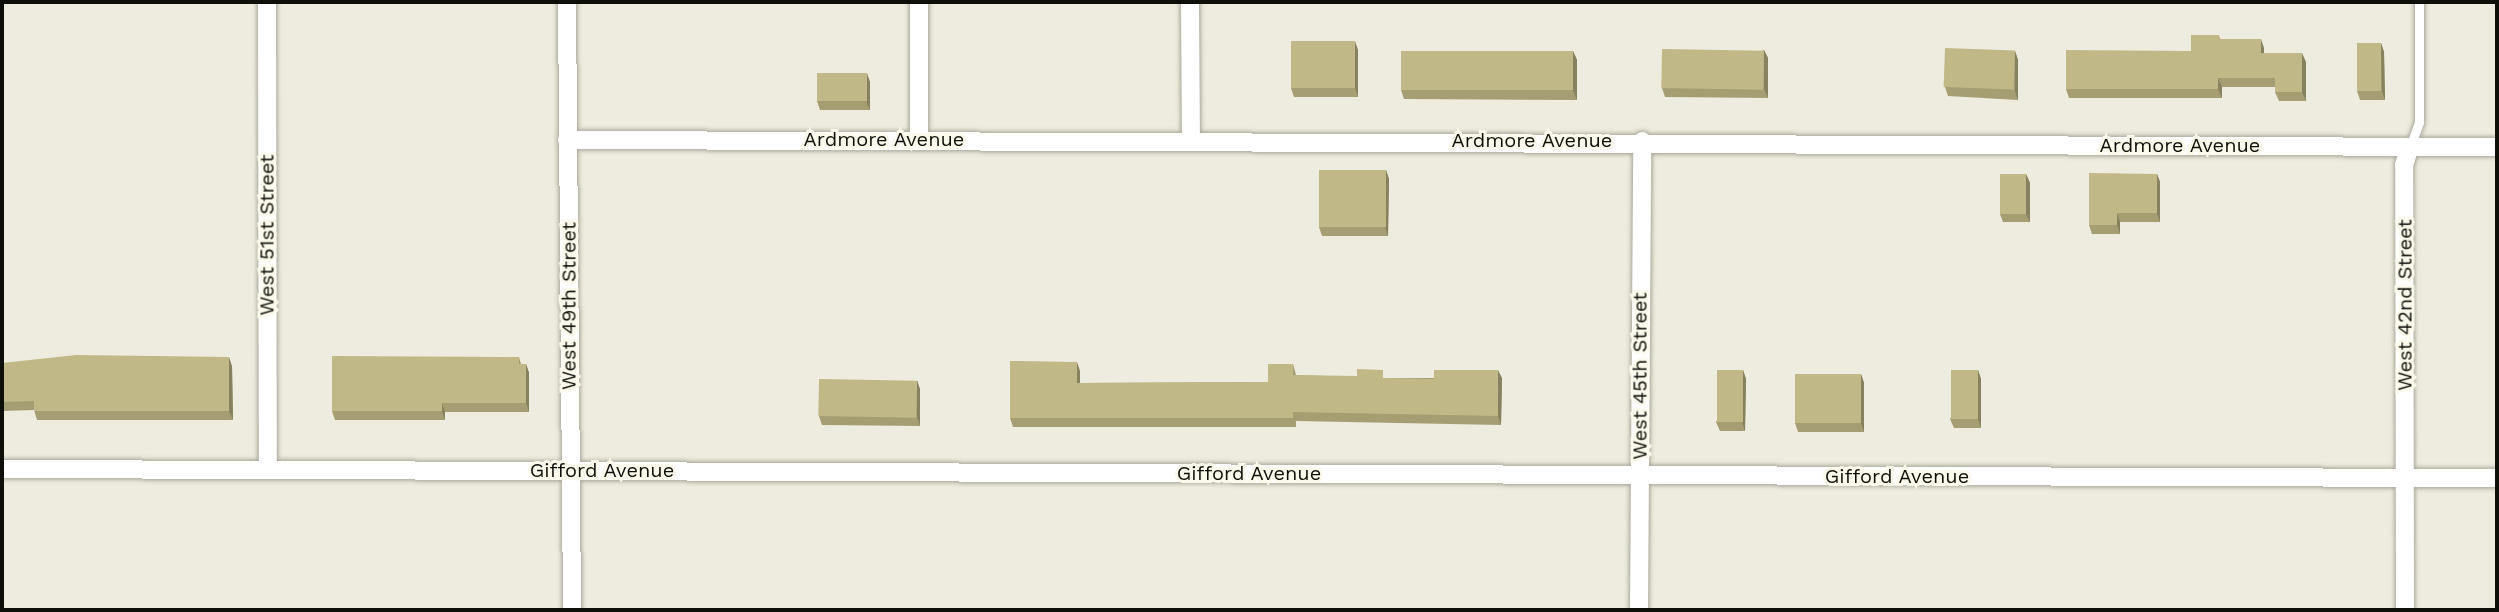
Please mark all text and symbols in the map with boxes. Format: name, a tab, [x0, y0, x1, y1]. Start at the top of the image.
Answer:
street label: Ardmore Avenue	[803, 127, 965, 151]
street label: Ardmore Avenue	[1451, 128, 1613, 152]
street label: Ardmore Avenue	[2099, 133, 2261, 157]
street label: West 51st Street	[255, 154, 279, 316]
street label: West 42nd Street	[2393, 219, 2417, 391]
street label: West 49th Street	[557, 222, 581, 390]
street label: West 45th Street	[1628, 292, 1652, 460]
street label: Gifford Avenue	[529, 458, 675, 482]
street label: Gifford Avenue	[1176, 461, 1322, 485]
street label: Gifford Avenue	[1824, 464, 1970, 488]

